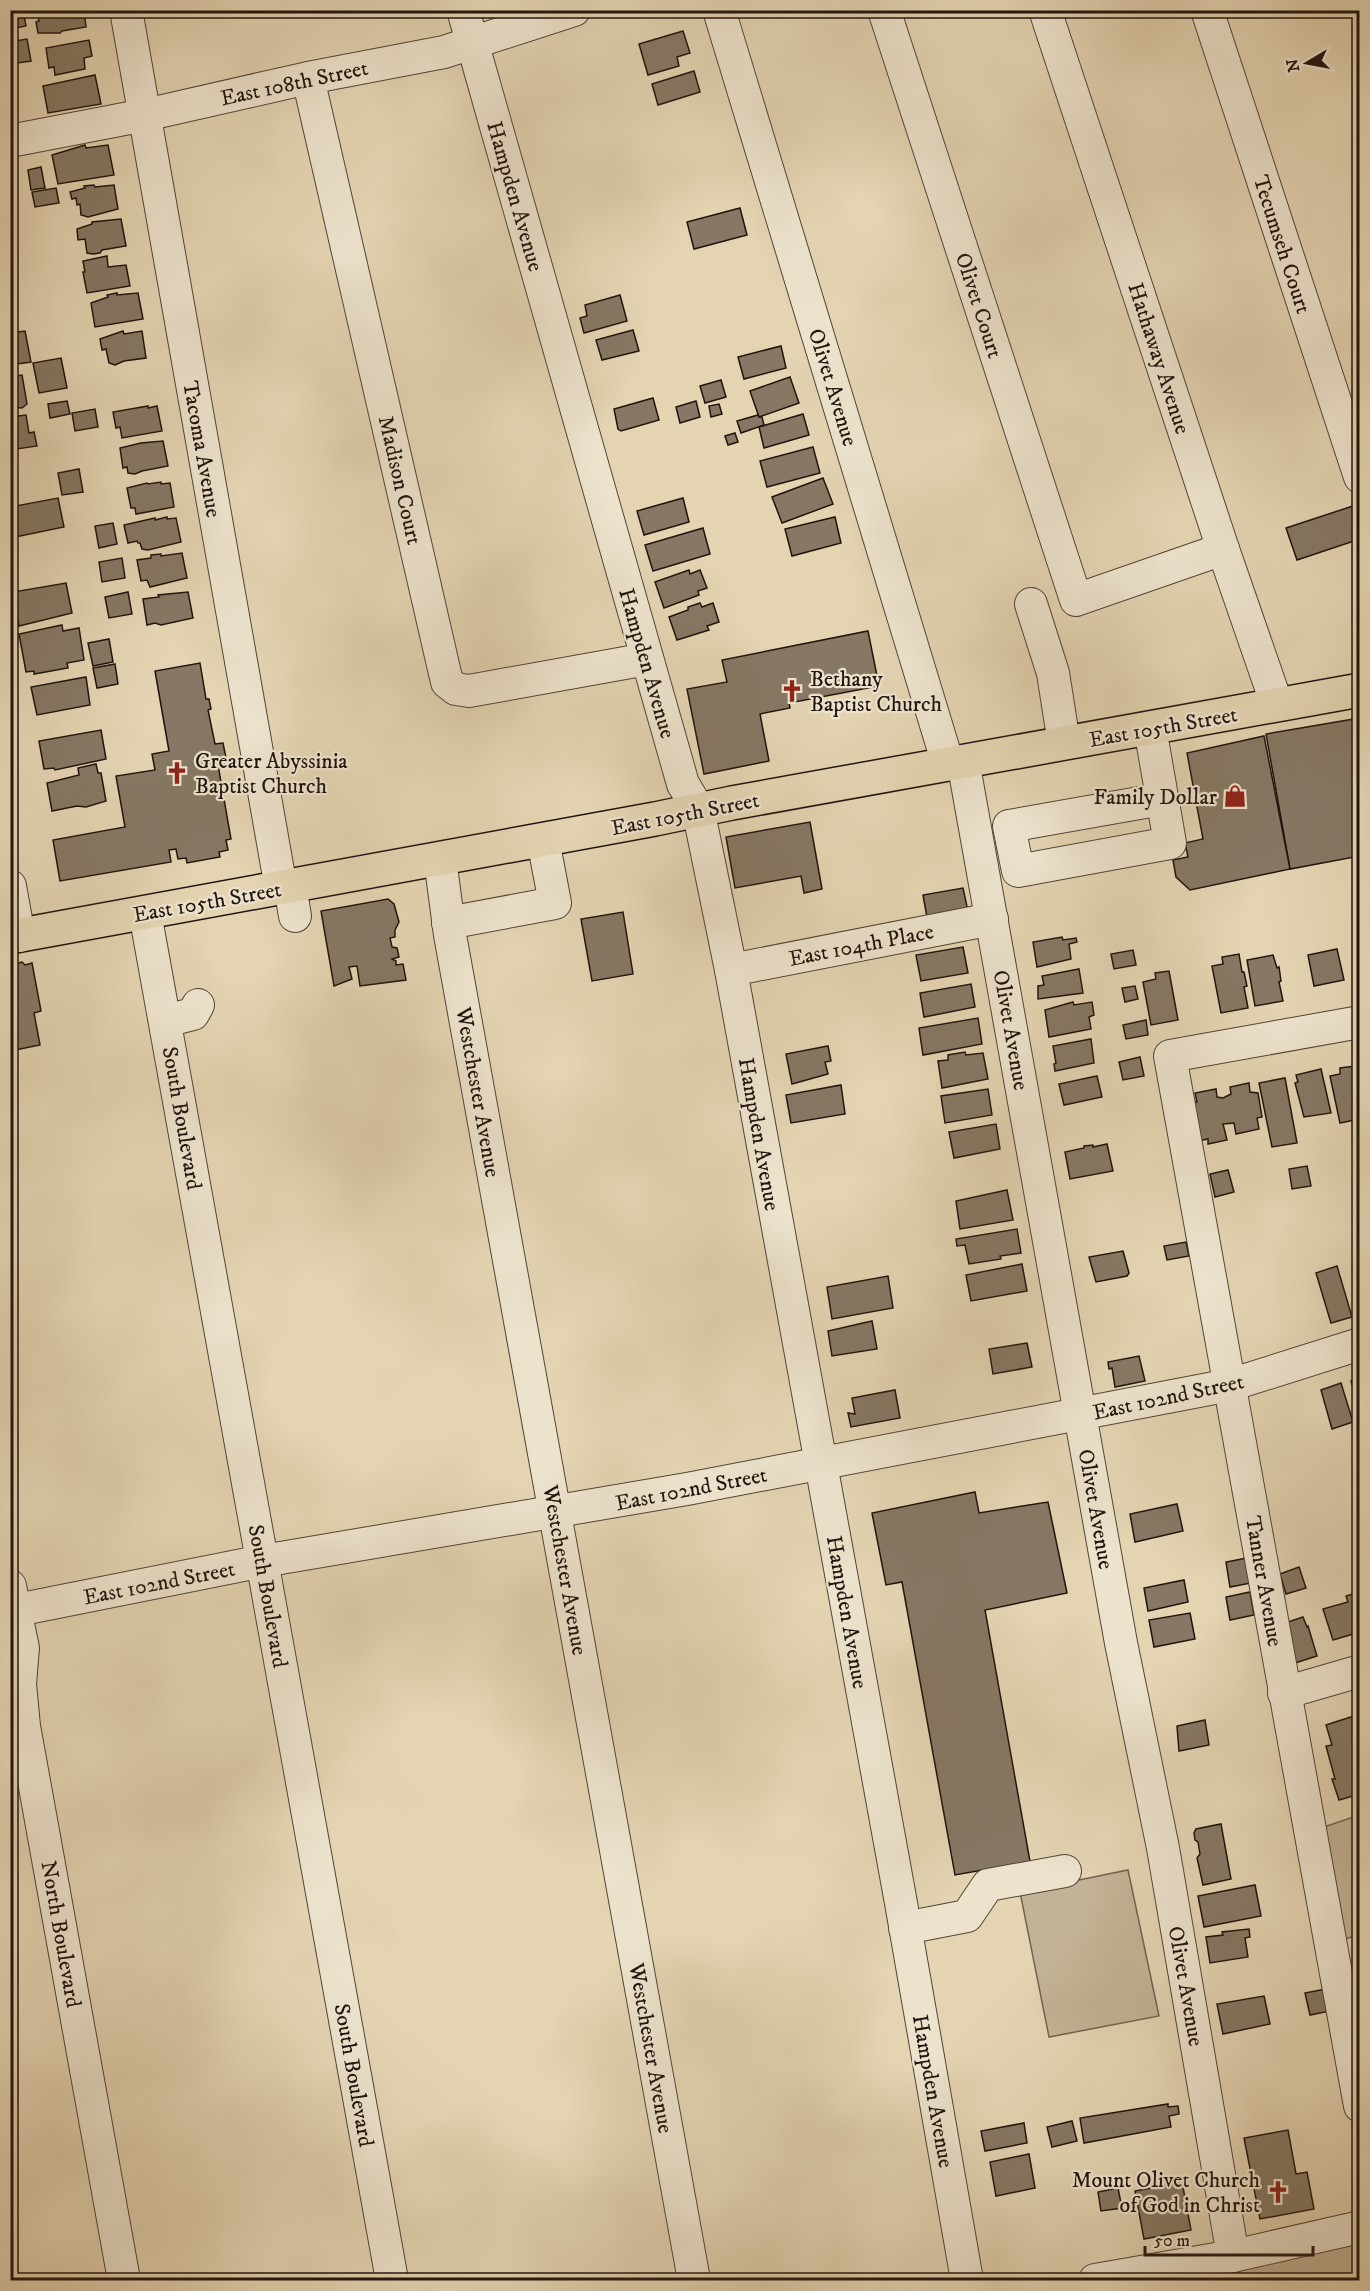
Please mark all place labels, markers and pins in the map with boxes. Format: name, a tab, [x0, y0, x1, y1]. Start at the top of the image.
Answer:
place label: Bethany Baptist Church	[810, 666, 942, 718]
church icon: Bethany Baptist Church	[779, 678, 805, 704]
place label: Greater Abyssinia Baptist Church	[195, 748, 348, 800]
church icon: Greater Abyssinia Baptist Church	[164, 760, 190, 786]
shop icon: Family Dollar	[1222, 783, 1248, 809]
place label: Family Dollar	[1093, 784, 1218, 811]
place label: Mount Olivet Church of God in Christ	[1072, 2167, 1260, 2219]
church icon: Mount Olivet Church of God in Christ	[1265, 2179, 1291, 2205]

